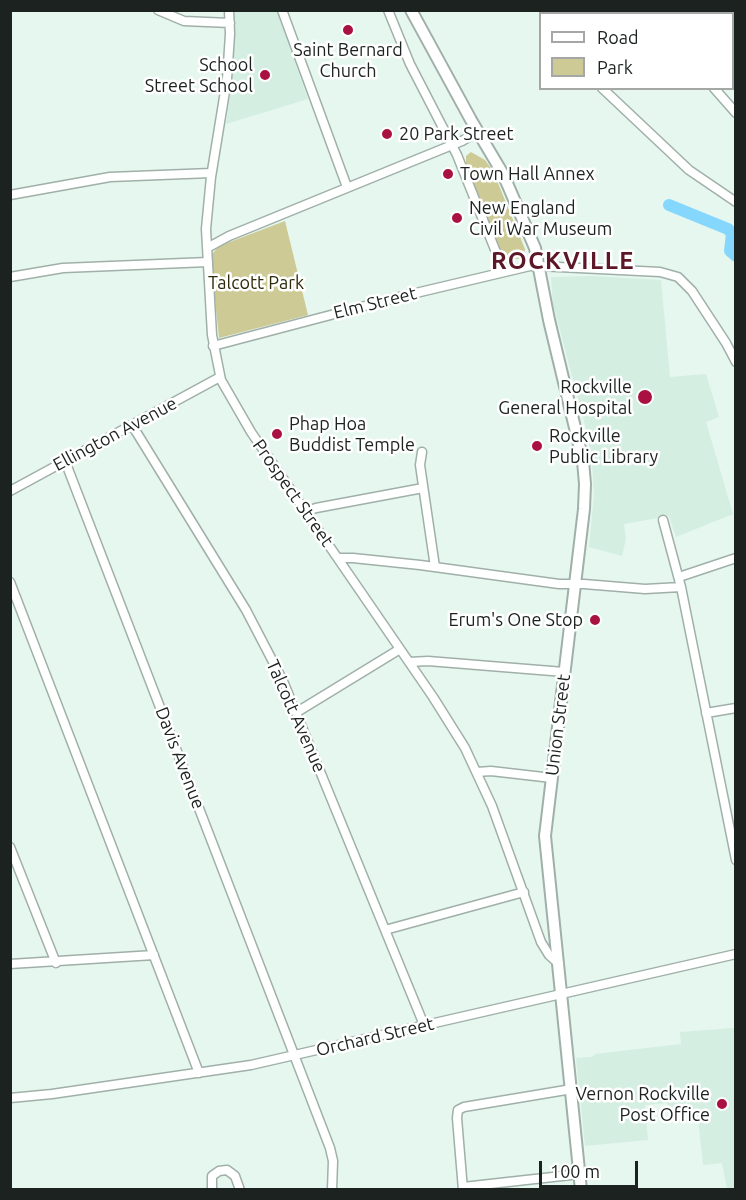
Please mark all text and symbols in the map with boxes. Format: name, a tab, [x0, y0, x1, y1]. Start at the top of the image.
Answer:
legend	[539, 12, 734, 90]
marker: Saint Bernard Church	[341, 23, 355, 37]
text: Road	[597, 27, 639, 47]
place label: Saint Bernard Church	[293, 39, 403, 82]
place label: School Street School	[145, 54, 253, 97]
text: Park	[597, 57, 633, 77]
marker: School Street School	[258, 68, 272, 82]
place label: 20 Park Street	[399, 123, 514, 145]
marker: 20 Park Street	[380, 127, 394, 141]
place label: Town Hall Annex	[460, 163, 595, 185]
marker: Town Hall Annex	[441, 167, 455, 181]
place label: New England Civil War Museum	[469, 197, 612, 240]
marker: New England Civil War Museum	[450, 211, 464, 225]
district label: ROCKVILLE	[491, 247, 635, 275]
park label: Talcott Park	[208, 272, 304, 294]
street label: Elm Street	[331, 282, 419, 324]
place label: Rockville General Hospital	[498, 376, 632, 418]
marker: Rockville General Hospital	[636, 388, 654, 406]
street label: Ellington Avenue	[49, 392, 181, 476]
place label: Phap Hoa Buddist Temple	[289, 413, 415, 456]
place label: Rockville Public Library	[549, 425, 658, 468]
marker: Phap Hoa Buddist Temple	[270, 427, 284, 441]
street label: Prospect Street	[248, 435, 338, 551]
marker: Rockville Public Library	[530, 439, 544, 453]
place label: Erum's One Stop	[448, 609, 583, 631]
marker: Erum's One Stop	[588, 613, 602, 627]
street label: Talcott Avenue	[262, 656, 330, 776]
street label: Union Street	[541, 673, 575, 777]
street label: Davis Avenue	[151, 704, 209, 812]
street label: Orchard Street	[314, 1013, 436, 1061]
place label: Vernon Rockville Post Office	[576, 1083, 710, 1126]
marker: Vernon Rockville Post Office	[715, 1097, 729, 1111]
scale bar	[542, 1149, 641, 1187]
text: 100 m	[550, 1161, 600, 1181]

